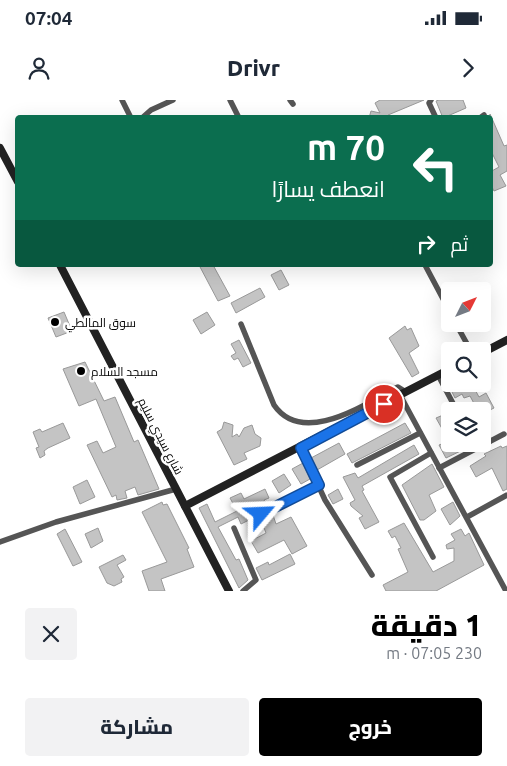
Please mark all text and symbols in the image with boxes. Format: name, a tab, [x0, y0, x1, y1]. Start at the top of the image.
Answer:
text: 07:04	[25, 7, 73, 29]
icon: person	[25, 54, 53, 82]
icon: forward	[454, 54, 482, 82]
text: Drivr	[227, 55, 280, 80]
text: 70 m	[307, 127, 385, 167]
icon: left	[403, 135, 468, 200]
text: انعطف يسارًا	[272, 176, 385, 201]
icon: right	[412, 230, 440, 258]
text: ثم	[450, 233, 468, 255]
north arrow	[441, 282, 491, 332]
map controls	[441, 282, 491, 452]
marker: سوق المالطي	[49, 316, 61, 328]
place label: سوق المالطي	[65, 316, 136, 333]
button: search	[441, 342, 491, 392]
marker: مسجد السلام	[75, 365, 87, 377]
place label: مسجد السلام	[91, 365, 158, 380]
pin	[363, 383, 405, 425]
icon: arrive	[370, 390, 398, 418]
street label: شارع سيدي سليم	[132, 395, 186, 478]
button: layers	[441, 402, 491, 452]
position arrow	[234, 487, 286, 539]
button: close	[25, 608, 77, 660]
text: 1 دقيقة	[371, 608, 482, 642]
text: 230 m · 07:05	[386, 644, 482, 662]
button: مشاركة	[25, 698, 249, 756]
button: خروج	[259, 698, 482, 756]

